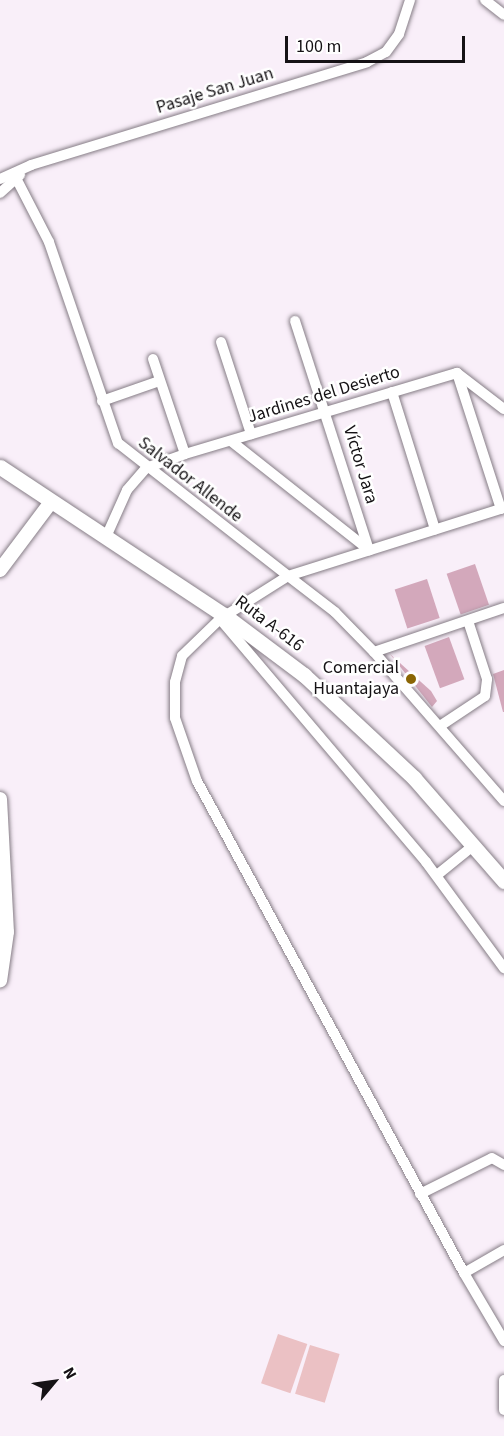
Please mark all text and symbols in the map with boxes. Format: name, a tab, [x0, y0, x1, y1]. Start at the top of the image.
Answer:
scale bar	[288, 24, 468, 62]
text: 100 m	[296, 34, 341, 59]
street label: Pasaje San Juan	[154, 63, 276, 119]
street label: Jardines del Desierto	[245, 362, 403, 428]
street label: Víctor Jara	[338, 424, 382, 506]
street label: Salvador Allende	[133, 433, 247, 527]
street label: Ruta A-616	[230, 591, 308, 657]
place label: Comercial Huantajaya	[313, 658, 399, 700]
marker: Comercial Huantajaya	[404, 672, 418, 686]
north arrow	[24, 1352, 84, 1412]
text: N	[58, 1363, 82, 1383]

